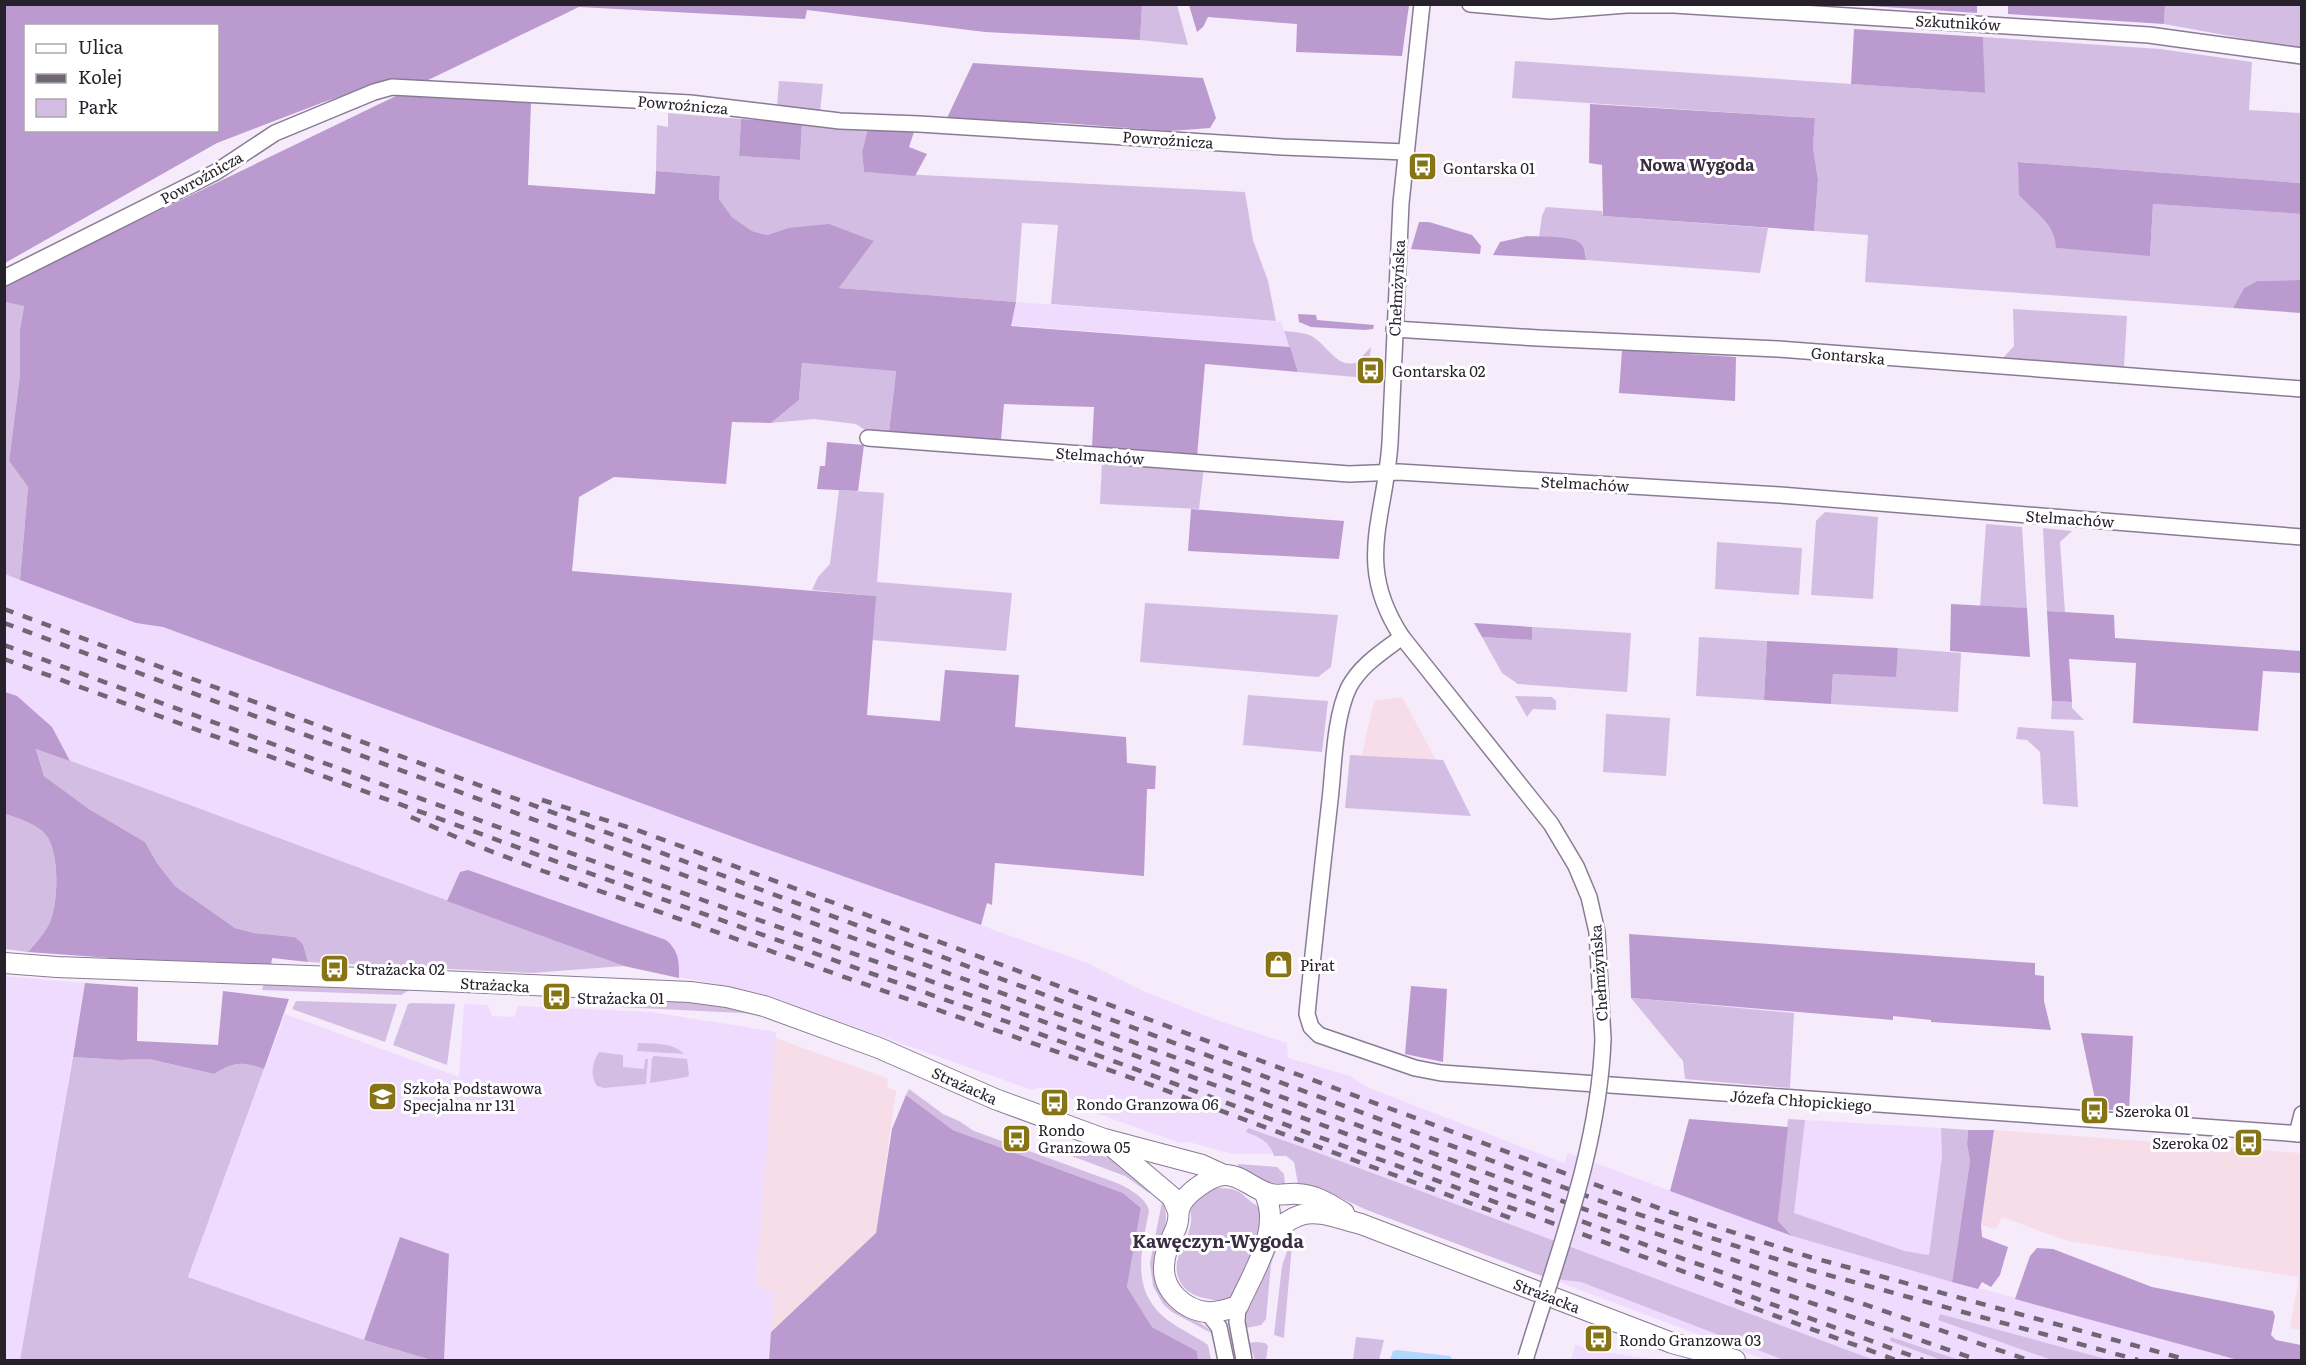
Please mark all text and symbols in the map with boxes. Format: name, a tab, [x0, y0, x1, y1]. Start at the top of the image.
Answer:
street label: Szkutników	[1915, 8, 2001, 36]
legend	[24, 24, 219, 132]
text: Ulica	[78, 33, 124, 60]
text: Kolej	[78, 63, 122, 90]
street label: Powroźnicza	[637, 89, 730, 120]
text: Park	[78, 93, 119, 120]
street label: Powroźnicza	[1122, 124, 1215, 154]
street label: Powroźnicza	[155, 144, 247, 209]
bus stop icon: Gontarska 01	[1406, 151, 1438, 183]
district label: Nowa Wygoda	[1640, 152, 1755, 176]
place label: Gontarska 01	[1443, 156, 1535, 179]
street label: Chełmżyńska	[1382, 238, 1410, 337]
street label: Gontarska	[1810, 340, 1887, 370]
bus stop icon: Gontarska 02	[1355, 354, 1387, 386]
place label: Gontarska 02	[1392, 359, 1486, 382]
street label: Stelmachów	[1055, 440, 1145, 470]
street label: Stelmachów	[1540, 469, 1630, 497]
street label: Stelmachów	[2025, 503, 2115, 533]
street label: Chełmżyńska	[1583, 923, 1613, 1022]
shop icon: Pirat	[1263, 948, 1295, 980]
bus stop icon: Strażacka 02	[319, 952, 351, 984]
place label: Pirat	[1300, 953, 1335, 976]
place label: Strażacka 02	[356, 957, 445, 980]
street label: Strażacka	[460, 971, 531, 997]
bus stop icon: Strażacka 01	[540, 981, 572, 1013]
place label: Strażacka 01	[577, 986, 664, 1009]
street label: Strażacka	[929, 1060, 1002, 1110]
place label: Szkoła Podstawowa Specjalna nr 131	[403, 1076, 543, 1116]
school or university icon: Szkoła Podstawowa Specjalna nr 131	[366, 1080, 398, 1112]
street label: Józefa Chłopickiego	[1729, 1084, 1873, 1116]
bus stop icon: Rondo Granzowa 06	[1039, 1087, 1071, 1119]
place label: Rondo Granzowa 06	[1076, 1092, 1218, 1115]
bus stop icon: Szeroka 01	[2078, 1094, 2110, 1126]
place label: Szeroka 01	[2115, 1099, 2189, 1122]
place label: Rondo Granzowa 05	[1038, 1118, 1131, 1158]
bus stop icon: Rondo Granzowa 05	[1001, 1122, 1033, 1154]
bus stop icon: Szeroka 02	[2233, 1126, 2265, 1158]
place label: Szeroka 02	[2152, 1131, 2228, 1154]
district label: Kawęczyn-Wygoda	[1132, 1227, 1304, 1254]
street label: Strażacka	[1510, 1272, 1584, 1319]
bus stop icon: Rondo Granzowa 03	[1582, 1323, 1614, 1355]
place label: Rondo Granzowa 03	[1619, 1328, 1761, 1351]

